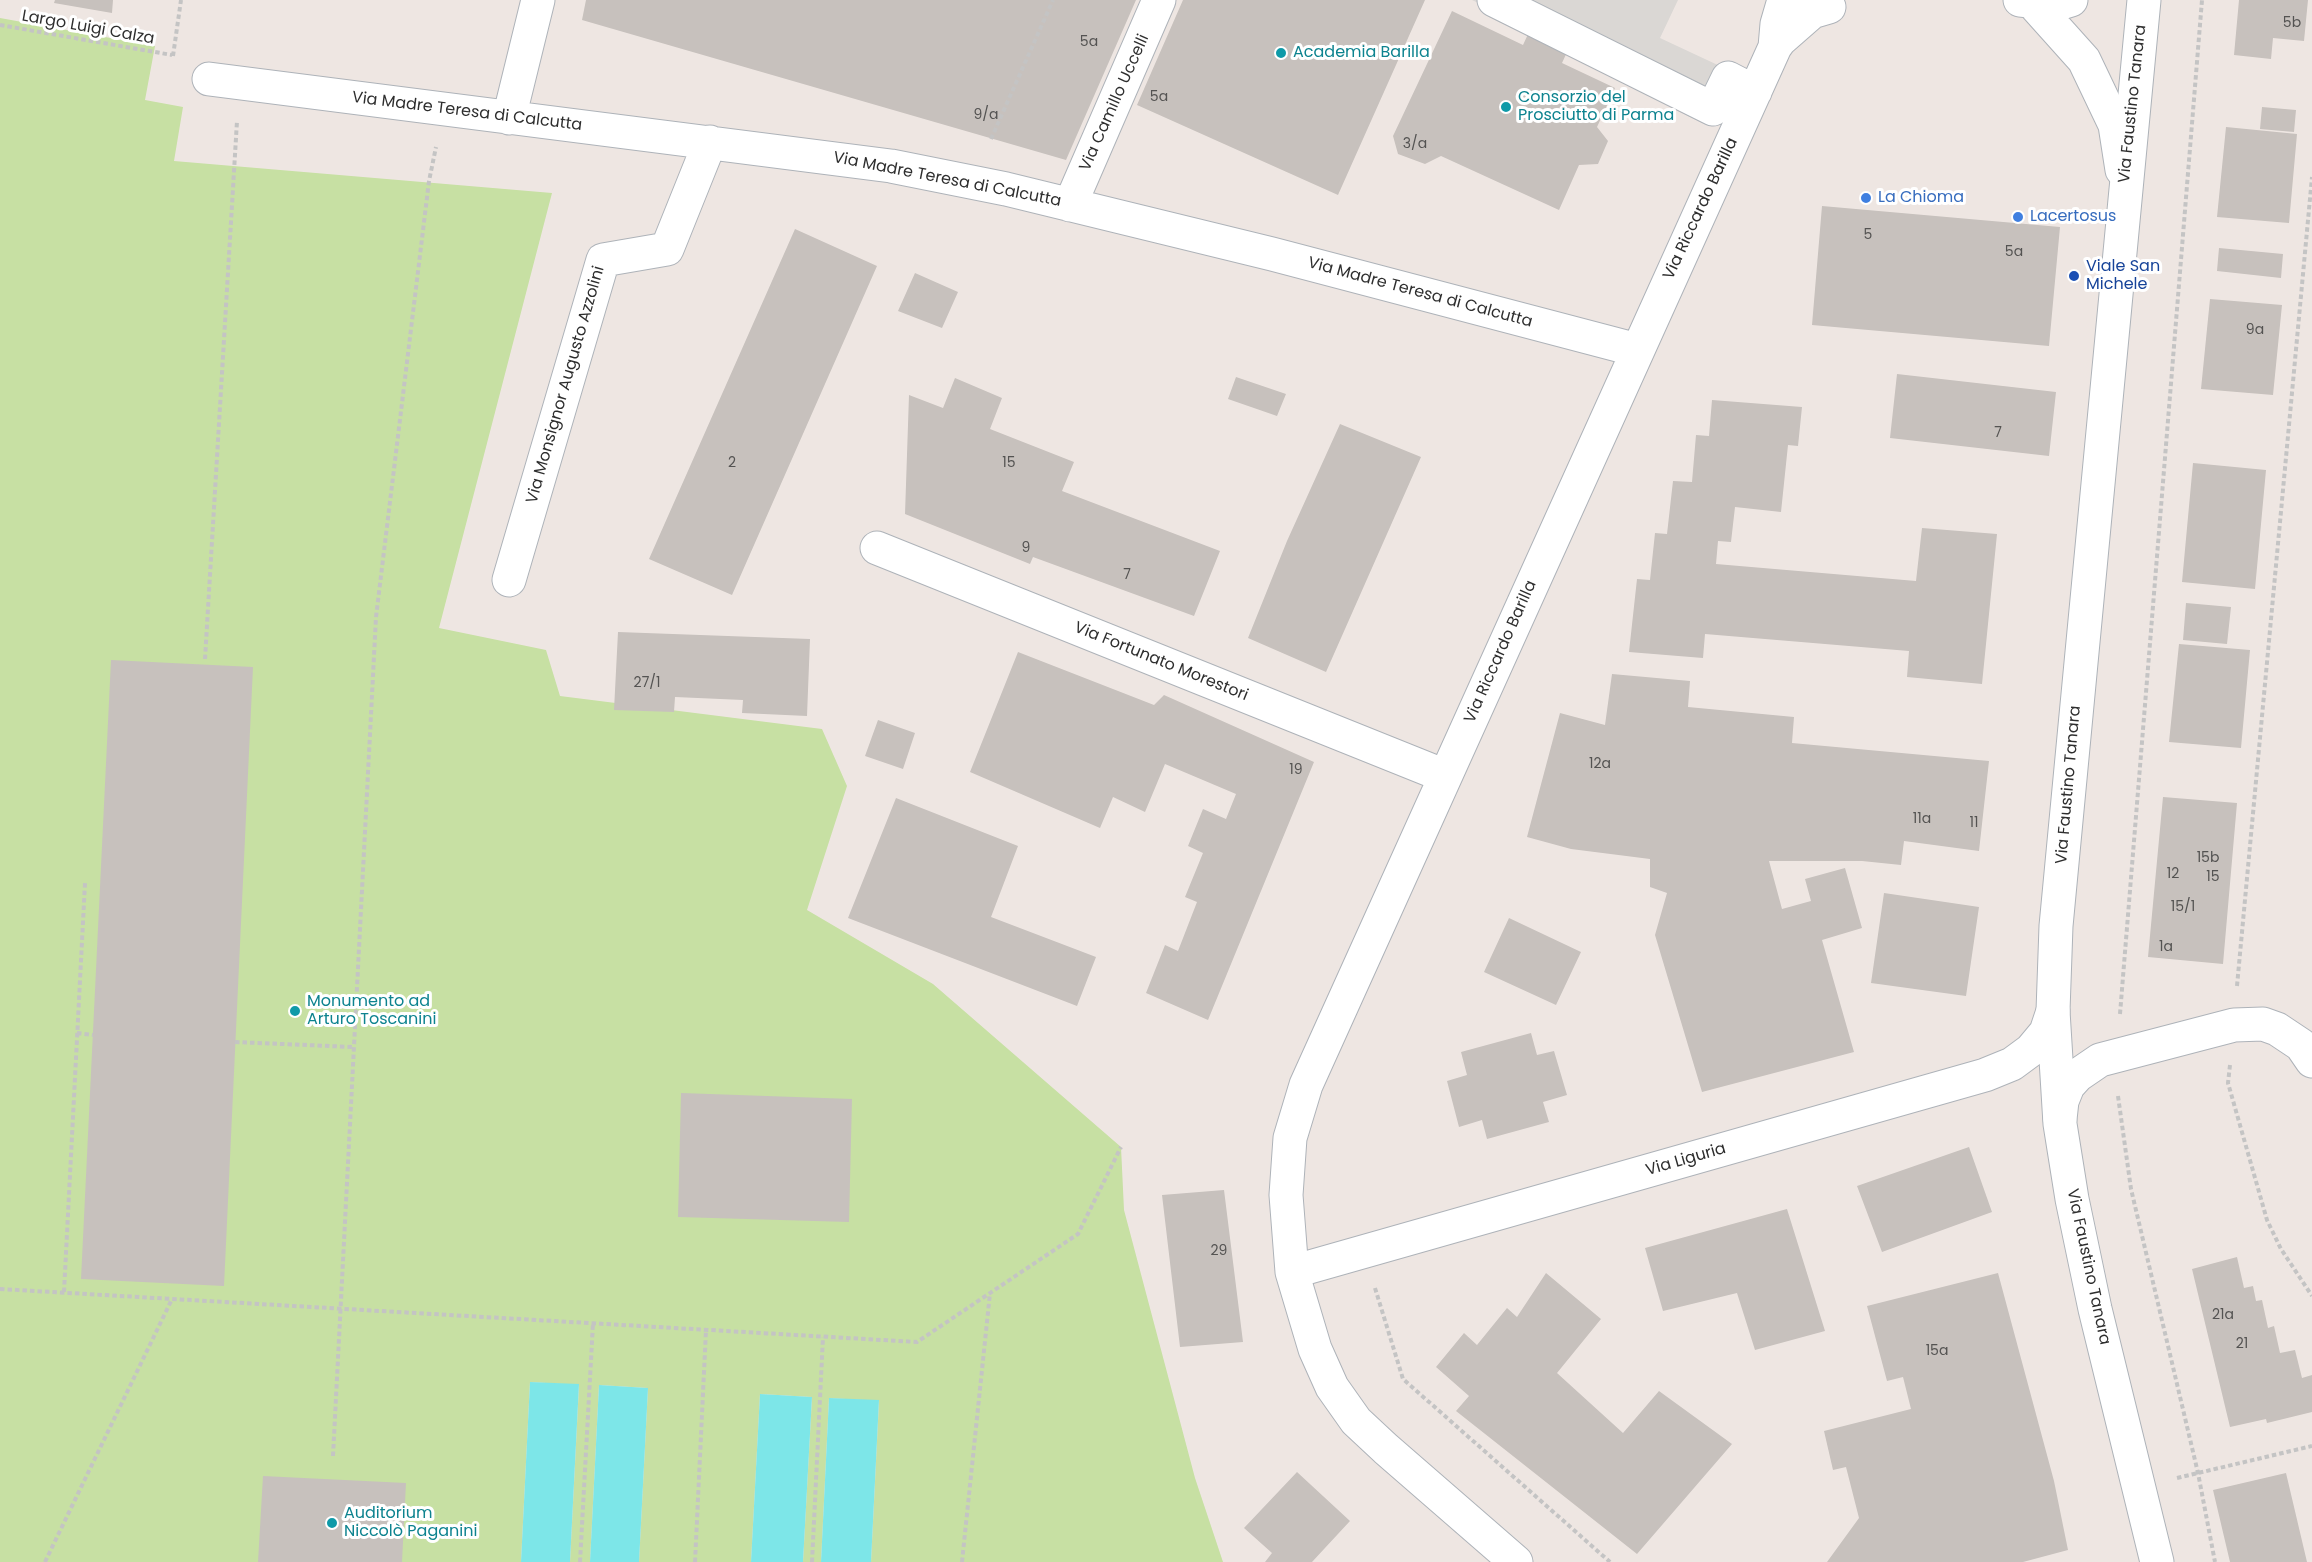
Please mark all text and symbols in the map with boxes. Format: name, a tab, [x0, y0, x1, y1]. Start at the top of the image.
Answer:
street label: Largo Luigi Calza	[20, 7, 156, 49]
house number: 5b	[2283, 15, 2301, 31]
street label: Via Faustino Tanara	[2115, 24, 2151, 184]
street label: Via Camillo Uccelli	[1076, 32, 1154, 174]
house number: 5a	[1080, 34, 1098, 50]
place label: Academia Barilla	[1293, 43, 1430, 63]
marker: Academia Barilla	[1274, 46, 1288, 60]
street label: Via Madre Teresa di Calcutta	[351, 88, 583, 136]
place label: Consorzio del Prosciutto di Parma	[1518, 88, 1674, 126]
house number: 5a	[1150, 89, 1168, 105]
marker: Consorzio del Prosciutto di Parma	[1499, 100, 1513, 114]
house number: 9/a	[974, 107, 998, 123]
street label: Via Riccardo Barilla	[1660, 135, 1742, 283]
house number: 3/a	[1403, 136, 1427, 152]
street label: Via Madre Teresa di Calcutta	[831, 148, 1063, 212]
place label: La Chioma	[1878, 188, 1964, 208]
marker: La Chioma	[1859, 191, 1873, 205]
place label: Lacertosus	[2030, 207, 2116, 227]
marker: Lacertosus	[2011, 210, 2025, 224]
house number: 5	[1864, 227, 1872, 243]
house number: 5a	[2005, 244, 2023, 260]
street label: Via Madre Teresa di Calcutta	[1306, 254, 1534, 332]
place label: Viale San Michele	[2086, 257, 2160, 295]
street label: Via Monsignor Augusto Azzolini	[523, 264, 609, 506]
marker: Viale San Michele	[2067, 269, 2081, 283]
house number: 9a	[2246, 322, 2264, 338]
house number: 7	[1994, 425, 2002, 441]
house number: 2	[728, 455, 736, 471]
house number: 15	[1002, 455, 1016, 471]
house number: 9	[1022, 540, 1030, 556]
house number: 7	[1123, 567, 1131, 583]
street label: Via Riccardo Barilla	[1461, 578, 1541, 726]
street label: Via Fortunato Morestori	[1071, 618, 1251, 706]
house number: 27/1	[634, 675, 660, 691]
street label: Via Faustino Tanara	[2053, 705, 2085, 865]
house number: 12a	[1589, 756, 1611, 772]
house number: 19	[1289, 762, 1303, 778]
house number: 11a	[1913, 811, 1931, 827]
house number: 11	[1970, 815, 1978, 831]
house number: 15b	[2197, 850, 2219, 866]
house number: 12	[2167, 866, 2179, 882]
house number: 15	[2206, 869, 2220, 885]
house number: 15/1	[2171, 899, 2195, 915]
house number: 1a	[2159, 939, 2173, 955]
place label: Monumento ad Arturo Toscanini	[307, 992, 436, 1030]
marker: Monumento ad Arturo Toscanini	[288, 1004, 302, 1018]
street label: Via Liguria	[1644, 1139, 1728, 1181]
street label: Via Faustino Tanara	[2062, 1187, 2114, 1347]
house number: 29	[1211, 1243, 1227, 1259]
house number: 21a	[2212, 1307, 2234, 1323]
house number: 21	[2236, 1336, 2248, 1352]
house number: 15a	[1926, 1343, 1948, 1359]
place label: Auditorium Niccolò Paganini	[344, 1504, 477, 1542]
marker: Auditorium Niccolò Paganini	[325, 1516, 339, 1530]

